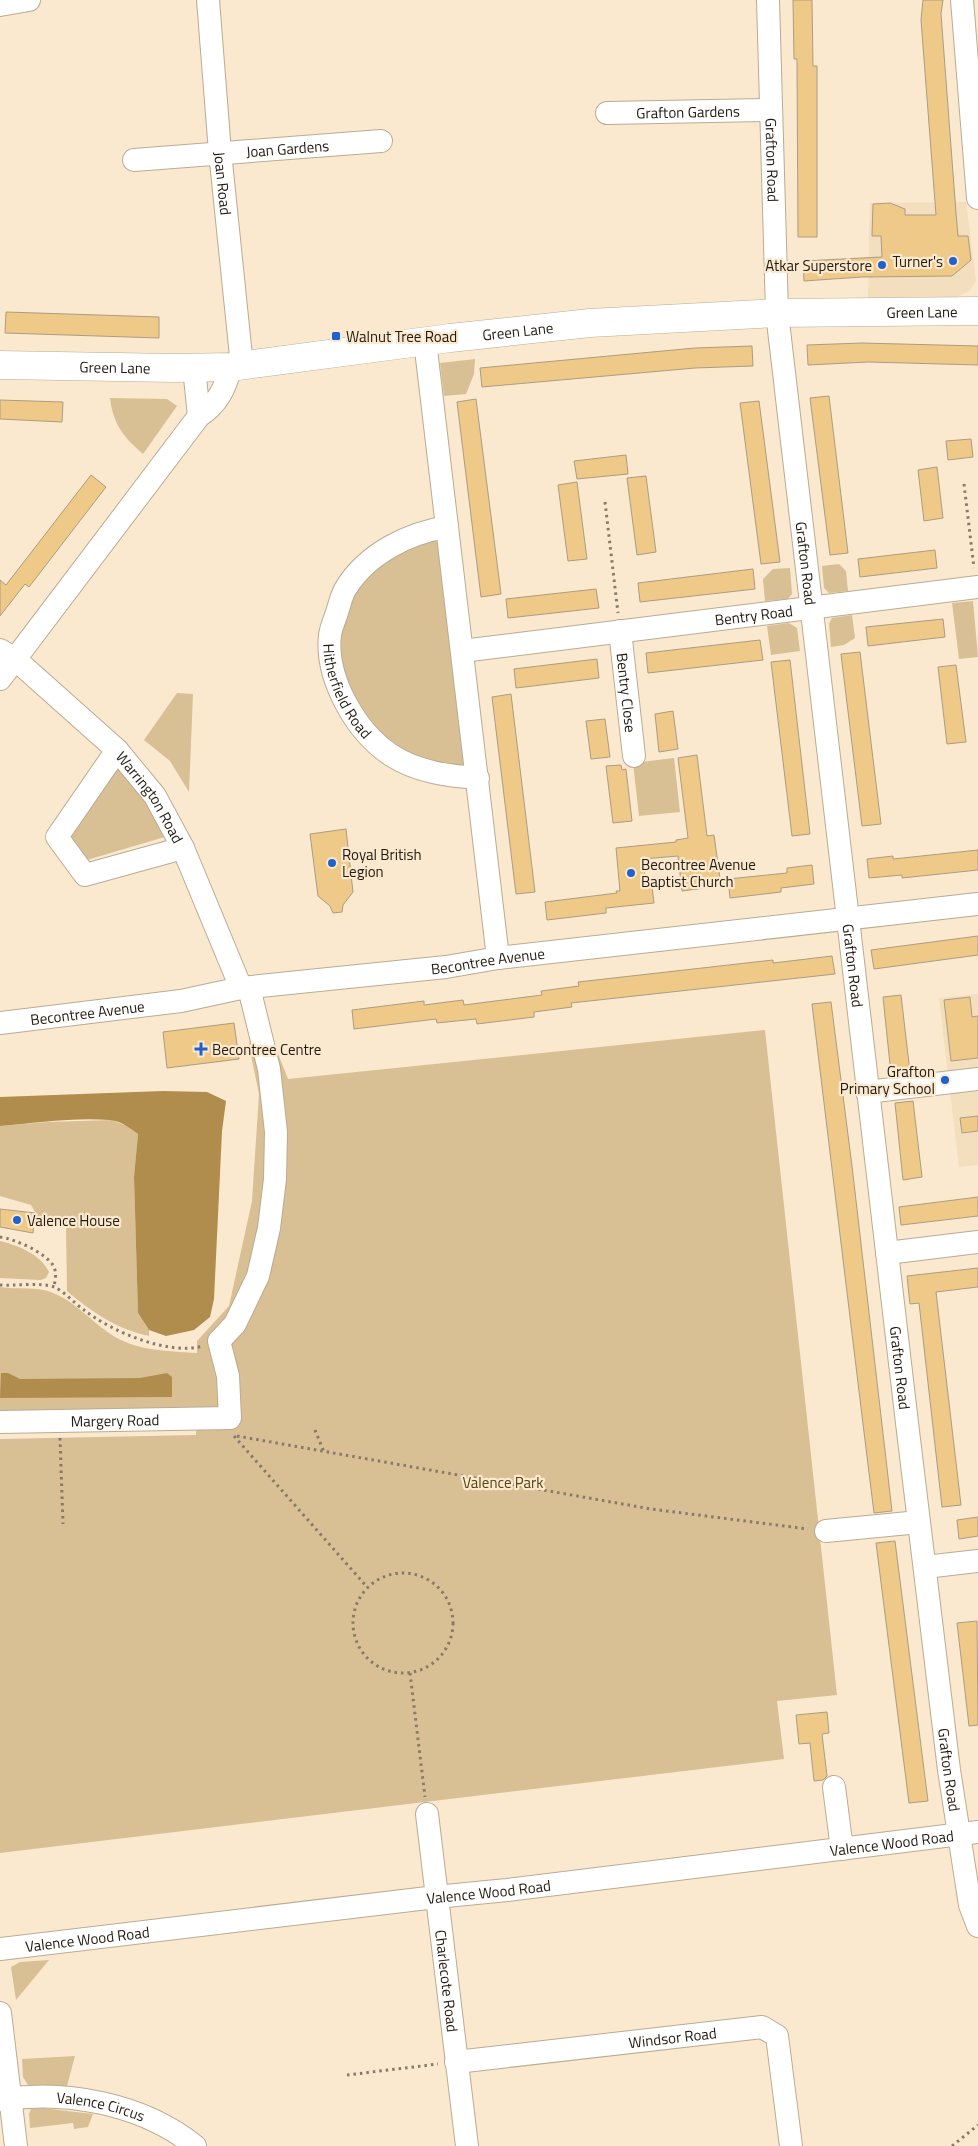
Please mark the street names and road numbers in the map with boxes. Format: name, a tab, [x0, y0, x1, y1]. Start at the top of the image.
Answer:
street label: Grafton Gardens	[636, 99, 740, 124]
street label: Grafton Road	[760, 118, 785, 202]
street label: Joan Gardens	[245, 134, 330, 163]
street label: Joan Road	[209, 151, 238, 216]
street label: Green Lane	[886, 300, 958, 323]
street label: Green Lane	[481, 316, 554, 346]
street label: Green Lane	[79, 355, 151, 379]
street label: Grafton Road	[790, 520, 823, 606]
street label: Bentry Road	[713, 599, 794, 631]
street label: Hitherfield Road	[318, 643, 378, 743]
street label: Bentry Close	[611, 652, 643, 734]
street label: Warrington Road	[111, 746, 190, 847]
street label: Grafton Road	[837, 922, 870, 1008]
street label: Becontree Avenue	[430, 941, 546, 980]
street label: Becontree Avenue	[29, 994, 146, 1031]
street label: Grafton Road	[884, 1325, 917, 1411]
street label: Margery Road	[70, 1408, 160, 1432]
street label: Grafton Road	[933, 1727, 967, 1813]
street label: Valence Wood Road	[828, 1824, 955, 1862]
street label: Valence Wood Road	[425, 1873, 552, 1910]
street label: Valence Wood Road	[24, 1920, 151, 1957]
street label: Charlecote Road	[430, 1928, 465, 2033]
street label: Windsor Road	[627, 2021, 718, 2054]
street label: Valence Circus	[56, 2085, 149, 2127]

